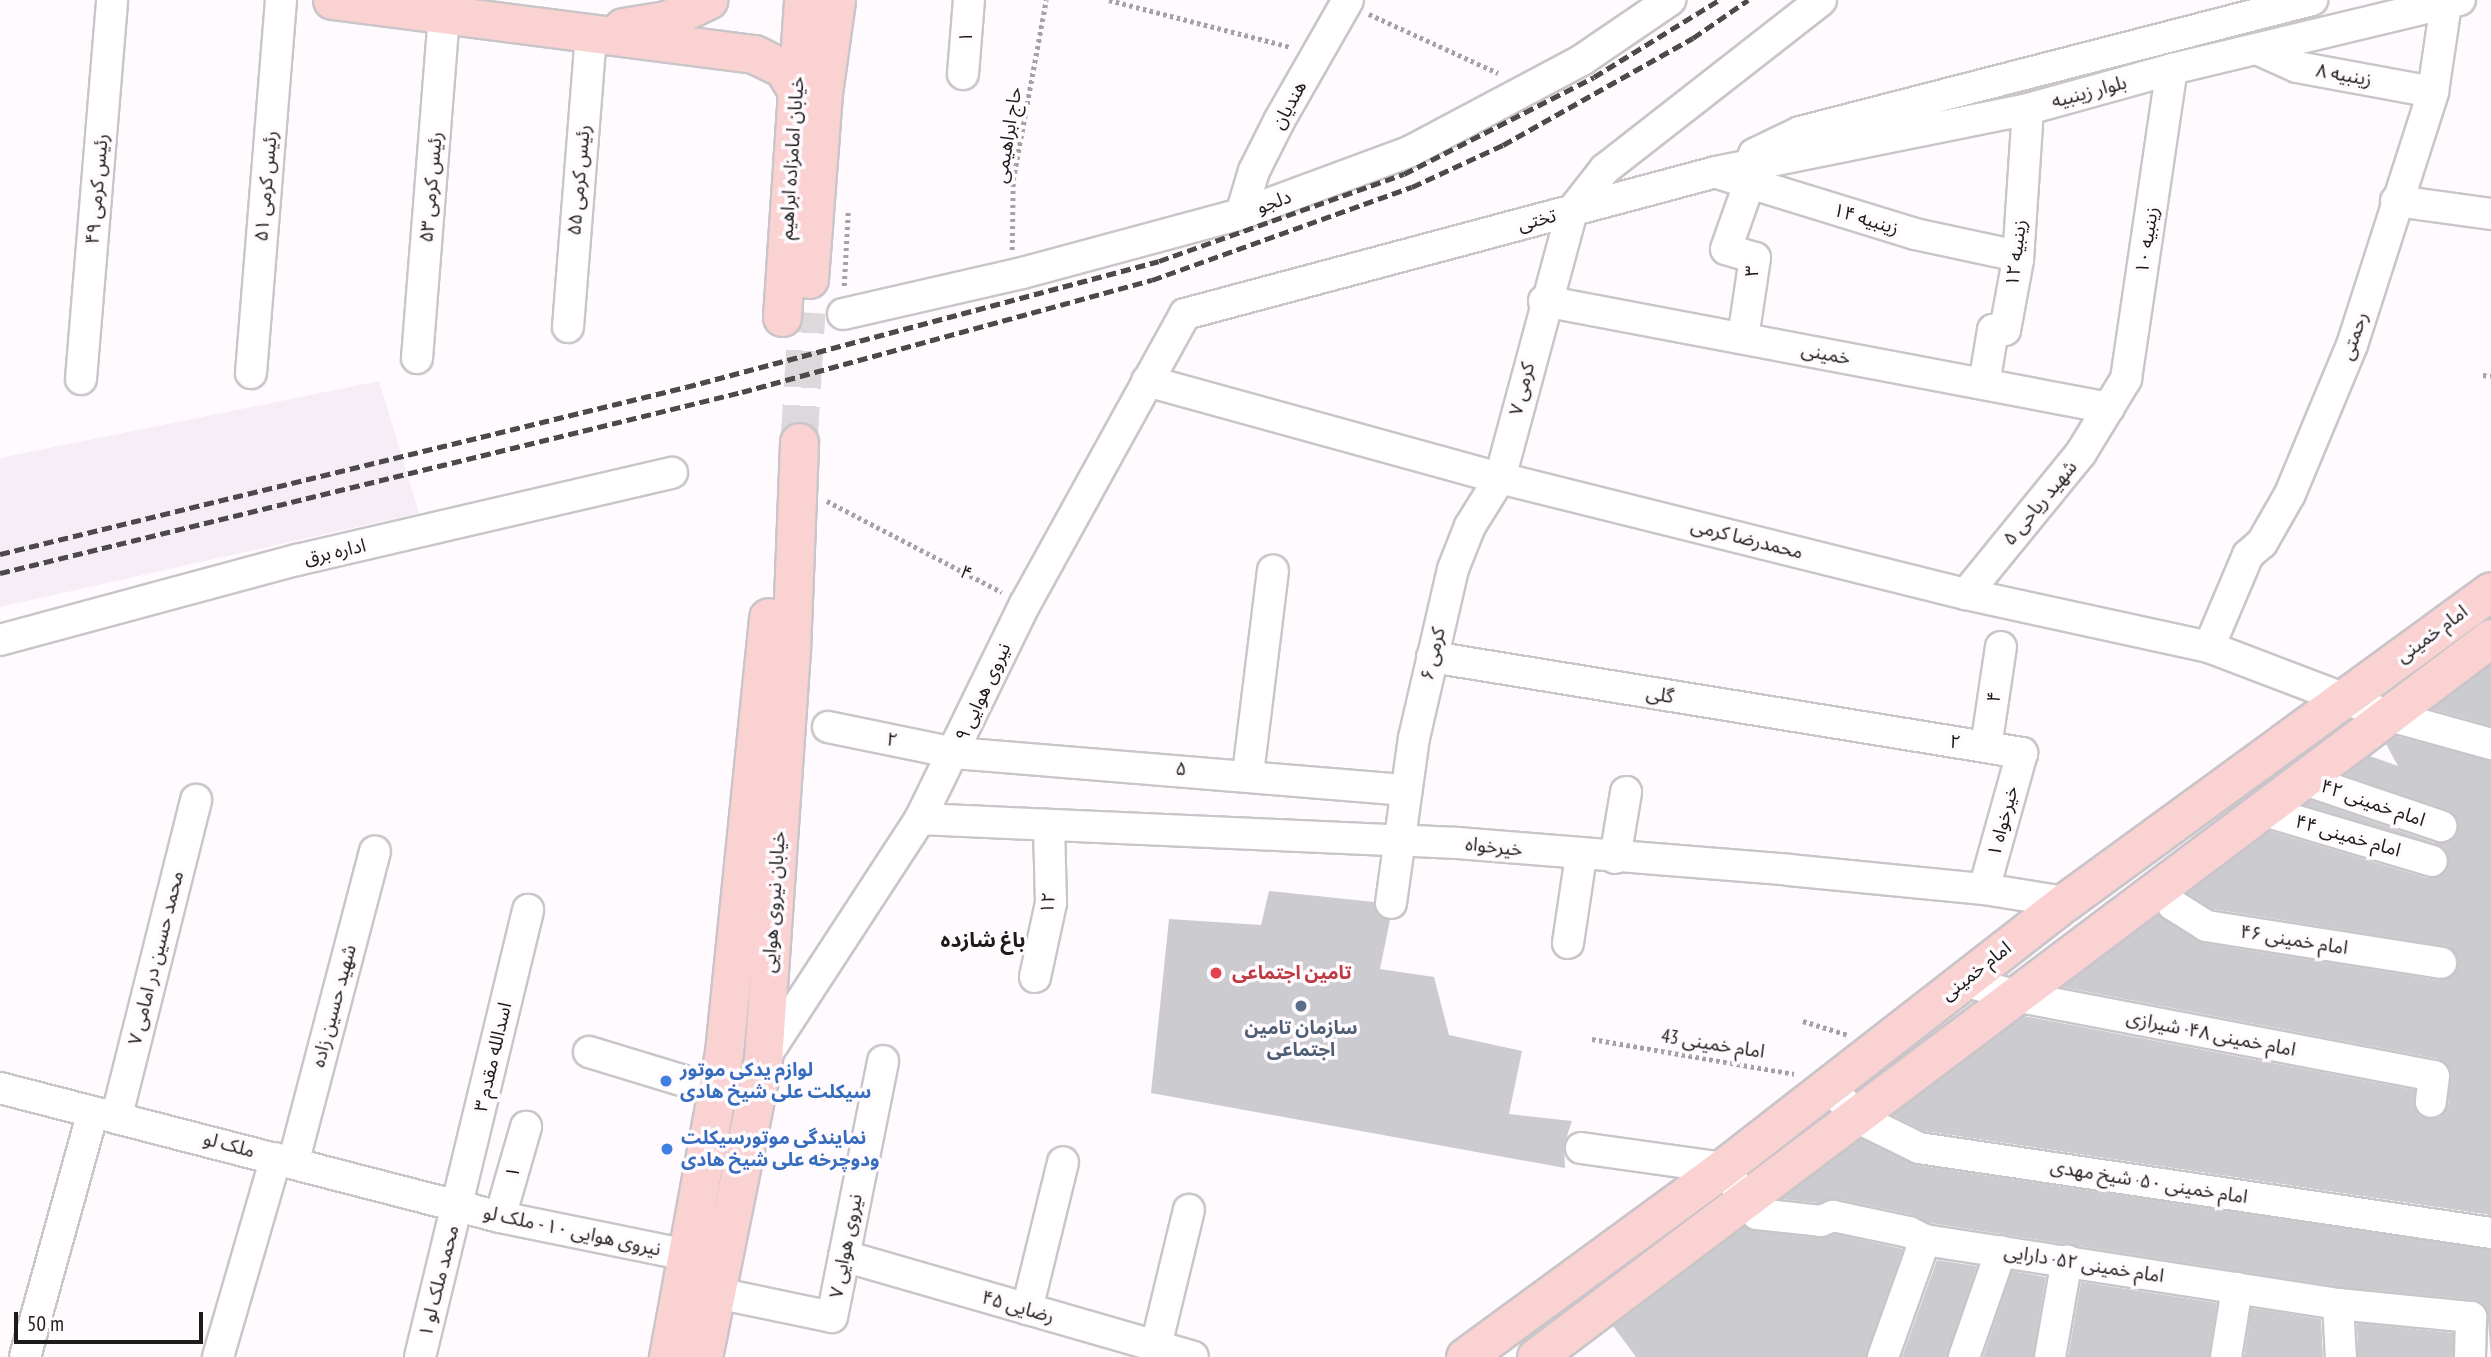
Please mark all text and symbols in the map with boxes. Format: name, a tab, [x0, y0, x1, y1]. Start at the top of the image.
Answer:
street label: ۱	[954, 31, 978, 43]
street label: زینبیه ۸	[2314, 59, 2374, 91]
street label: بلوار زینبیه	[2049, 71, 2129, 113]
street label: خیابان امامزاده ابراهیم	[775, 76, 809, 240]
street label: هندیان	[1266, 77, 1312, 133]
street label: حاج ابراهیمی	[989, 85, 1027, 185]
street label: رئیس کرمی ۵۵	[563, 124, 595, 236]
street label: رئیس کرمی ۵۱	[250, 130, 282, 242]
street label: رئیس کرمی ۵۳	[415, 131, 447, 243]
street label: رئیس کرمی ۴۹	[81, 133, 113, 245]
street label: دلجو	[1254, 185, 1294, 219]
street label: زینبیه ۱۴	[1831, 198, 1901, 240]
street label: تختی	[1515, 204, 1559, 236]
street label: زینبیه ۱۰	[2130, 205, 2164, 275]
street label: زینبیه ۱۲	[2001, 218, 2031, 288]
street label: ۳	[1740, 265, 1764, 277]
street label: رحمتی	[2335, 309, 2373, 363]
street label: خمینی	[1799, 338, 1853, 370]
street label: کرمی ۷	[1504, 360, 1540, 418]
street label: ۵ شهید ریاحی	[1998, 456, 2082, 550]
street label: محمدرضا کرمی	[1689, 514, 1805, 564]
street label: اداره برق	[302, 534, 368, 570]
street label: ۴	[956, 560, 976, 586]
street label: امام خمینی	[2392, 600, 2472, 668]
street label: کرمی ۶	[1416, 625, 1450, 683]
street label: نیروی هوایی ۹	[950, 639, 1016, 745]
street label: گلی	[1645, 682, 1675, 708]
street label: ۴	[1982, 690, 2006, 704]
street label: ۲	[884, 728, 900, 752]
street label: ۲	[1948, 730, 1962, 754]
street label: ۵	[1175, 757, 1187, 781]
street label: امام خمینی ۴۲	[2318, 775, 2428, 831]
street label: خیرخواه ۱	[1983, 783, 2023, 859]
street label: امام خمینی ۴۴	[2293, 810, 2403, 862]
street label: خیابان نیروی هوایی	[758, 830, 790, 974]
street label: خیرخواه	[1464, 833, 1524, 861]
street label: ۷ محمد حسین در امامی	[123, 869, 189, 1047]
street label: ۱۲	[1036, 891, 1060, 915]
street label: امام خمینی ۴۶	[2238, 920, 2350, 960]
district label: باغ شازده	[941, 927, 1025, 953]
street label: امام خمینی	[1936, 936, 2016, 1006]
street label: شهید حسین زاده	[307, 942, 361, 1070]
place label: تامین اجتماعی	[1232, 962, 1351, 984]
marker: تامین اجتماعی	[1206, 963, 1226, 983]
marker: سازمان تامین اجتماعی	[1293, 998, 1309, 1014]
street label: ۳ اسدالله مقدم	[469, 1000, 517, 1114]
street label: امام خمینی ۴۸- شیرازی	[2124, 1006, 2298, 1062]
place label: سازمان تامین اجتماعی	[1244, 1017, 1358, 1061]
street label: امام خمینی 43	[1660, 1025, 1766, 1063]
place label: لوازم یدکی موتور سیکلت علی شیخ هادی	[680, 1059, 871, 1103]
marker: لوازم یدکی موتور سیکلت علی شیخ هادی	[658, 1073, 674, 1089]
street label: ملک لو	[201, 1127, 257, 1163]
place label: نمایندگی موتورسیکلت ودوچرخه علی شیخ هادی	[681, 1127, 880, 1171]
marker: نمایندگی موتورسیکلت ودوچرخه علی شیخ هادی	[659, 1141, 675, 1157]
street label: امام خمینی ۵۰- شیخ مهدی	[2048, 1155, 2250, 1209]
street label: ۱	[501, 1164, 525, 1180]
street label: نیروی هوایی ۷	[825, 1192, 867, 1300]
street label: نیروی هوایی ۱۰ - ملک لو	[481, 1201, 663, 1261]
street label: ۱ محمد ملک لو	[414, 1223, 464, 1339]
street label: امام خمینی ۵۲- دارایی	[2002, 1240, 2166, 1288]
street label: رضایی ۴۵	[979, 1286, 1057, 1328]
scale bar	[18, 1298, 206, 1342]
text: 50 m	[27, 1310, 64, 1337]

